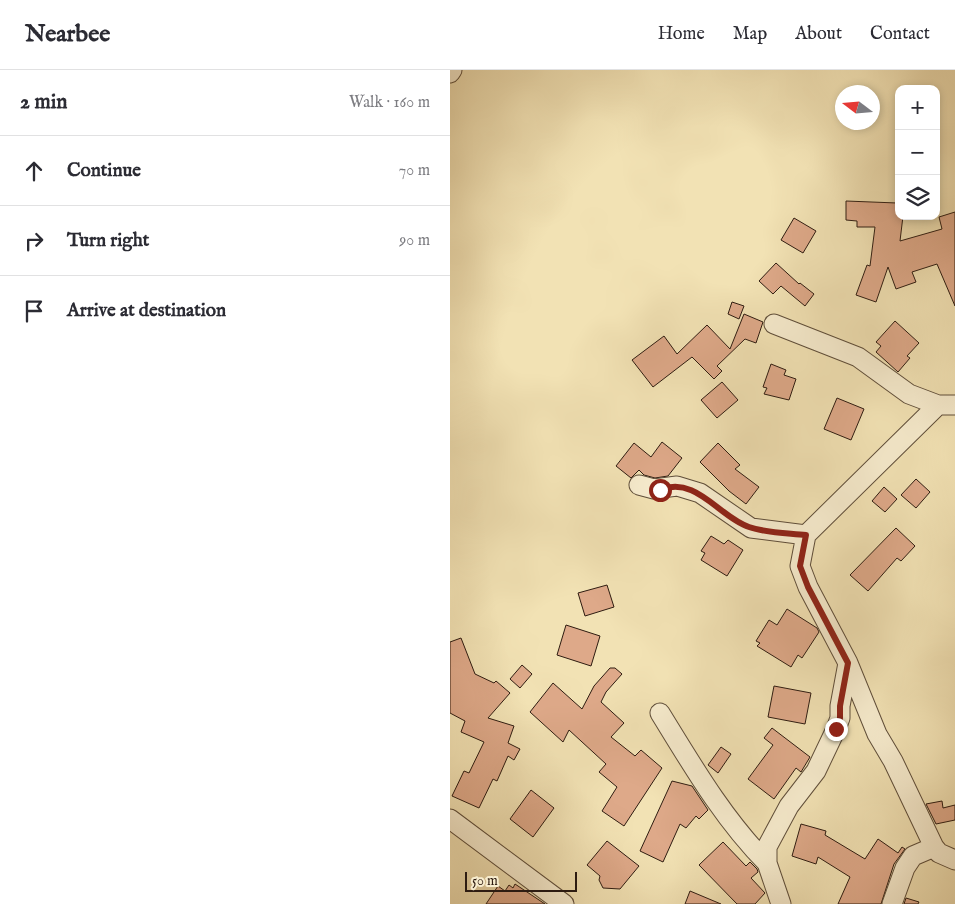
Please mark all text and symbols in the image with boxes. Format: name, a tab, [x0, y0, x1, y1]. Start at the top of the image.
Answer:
text: Nearbee	[25, 19, 110, 50]
text: Home	[658, 23, 705, 46]
text: Map	[733, 23, 767, 46]
text: About	[795, 23, 842, 46]
text: Contact	[870, 23, 930, 46]
north arrow	[835, 85, 880, 130]
map controls	[895, 85, 940, 220]
button: +	[895, 85, 940, 130]
text: 2 min	[20, 89, 67, 116]
text: Walk · 160 m	[349, 93, 430, 113]
button: −	[895, 130, 940, 175]
icon: ahead	[20, 157, 48, 185]
text: Continue	[67, 159, 141, 183]
text: 70 m	[399, 161, 430, 181]
button: layers	[895, 175, 940, 220]
icon: right	[20, 227, 48, 255]
text: Turn right	[67, 229, 149, 253]
text: 90 m	[399, 231, 430, 251]
icon: arrive	[20, 297, 48, 325]
text: Arrive at destination	[67, 299, 226, 323]
route start	[649, 479, 672, 502]
route end	[825, 718, 848, 741]
scale bar	[465, 869, 578, 892]
text: 50 m	[472, 872, 498, 890]

